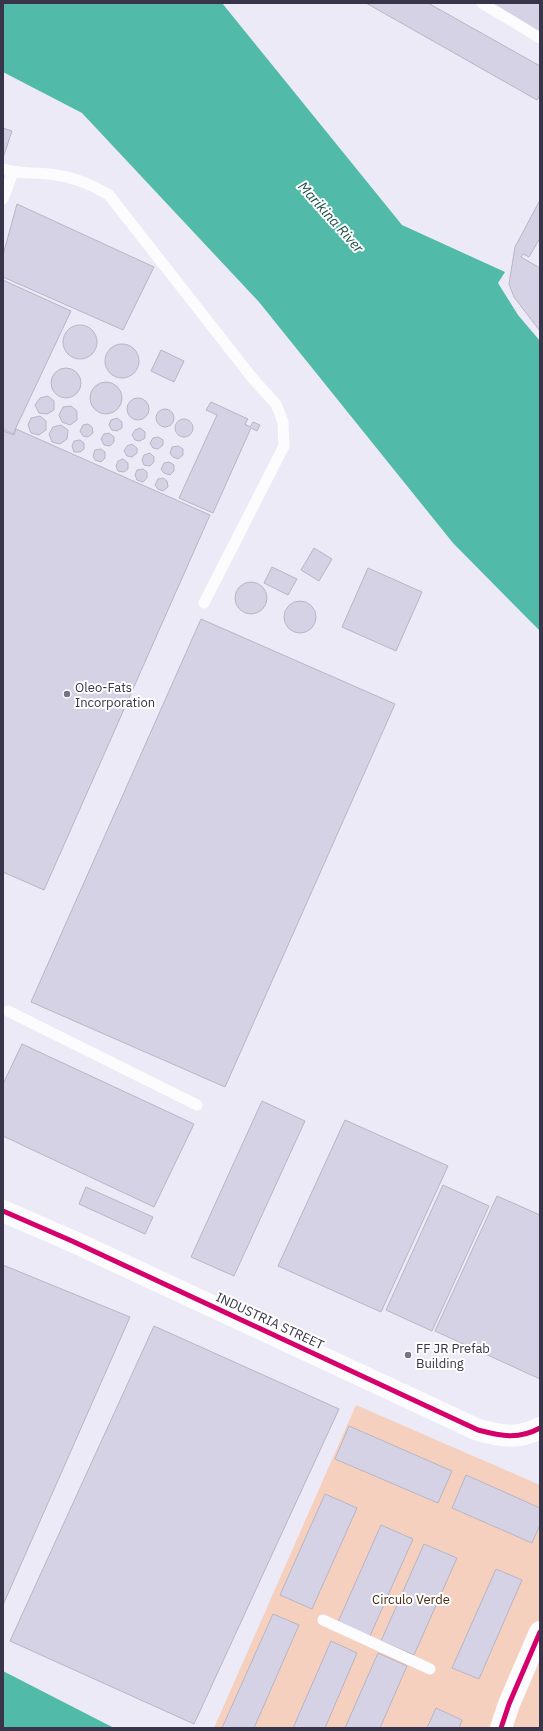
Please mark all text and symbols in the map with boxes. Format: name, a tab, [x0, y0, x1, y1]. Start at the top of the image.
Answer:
water label: Marikina River	[294, 178, 368, 257]
place label: Oleo-Fats Incorporation	[75, 679, 155, 711]
marker: Oleo-Fats Incorporation	[62, 689, 72, 699]
street label: INDUSTRIA STREET	[213, 1288, 327, 1354]
place label: FF JR Prefab Building	[416, 1340, 490, 1372]
marker: FF JR Prefab Building	[403, 1350, 413, 1360]
park label: Circulo Verde	[372, 1591, 450, 1608]

